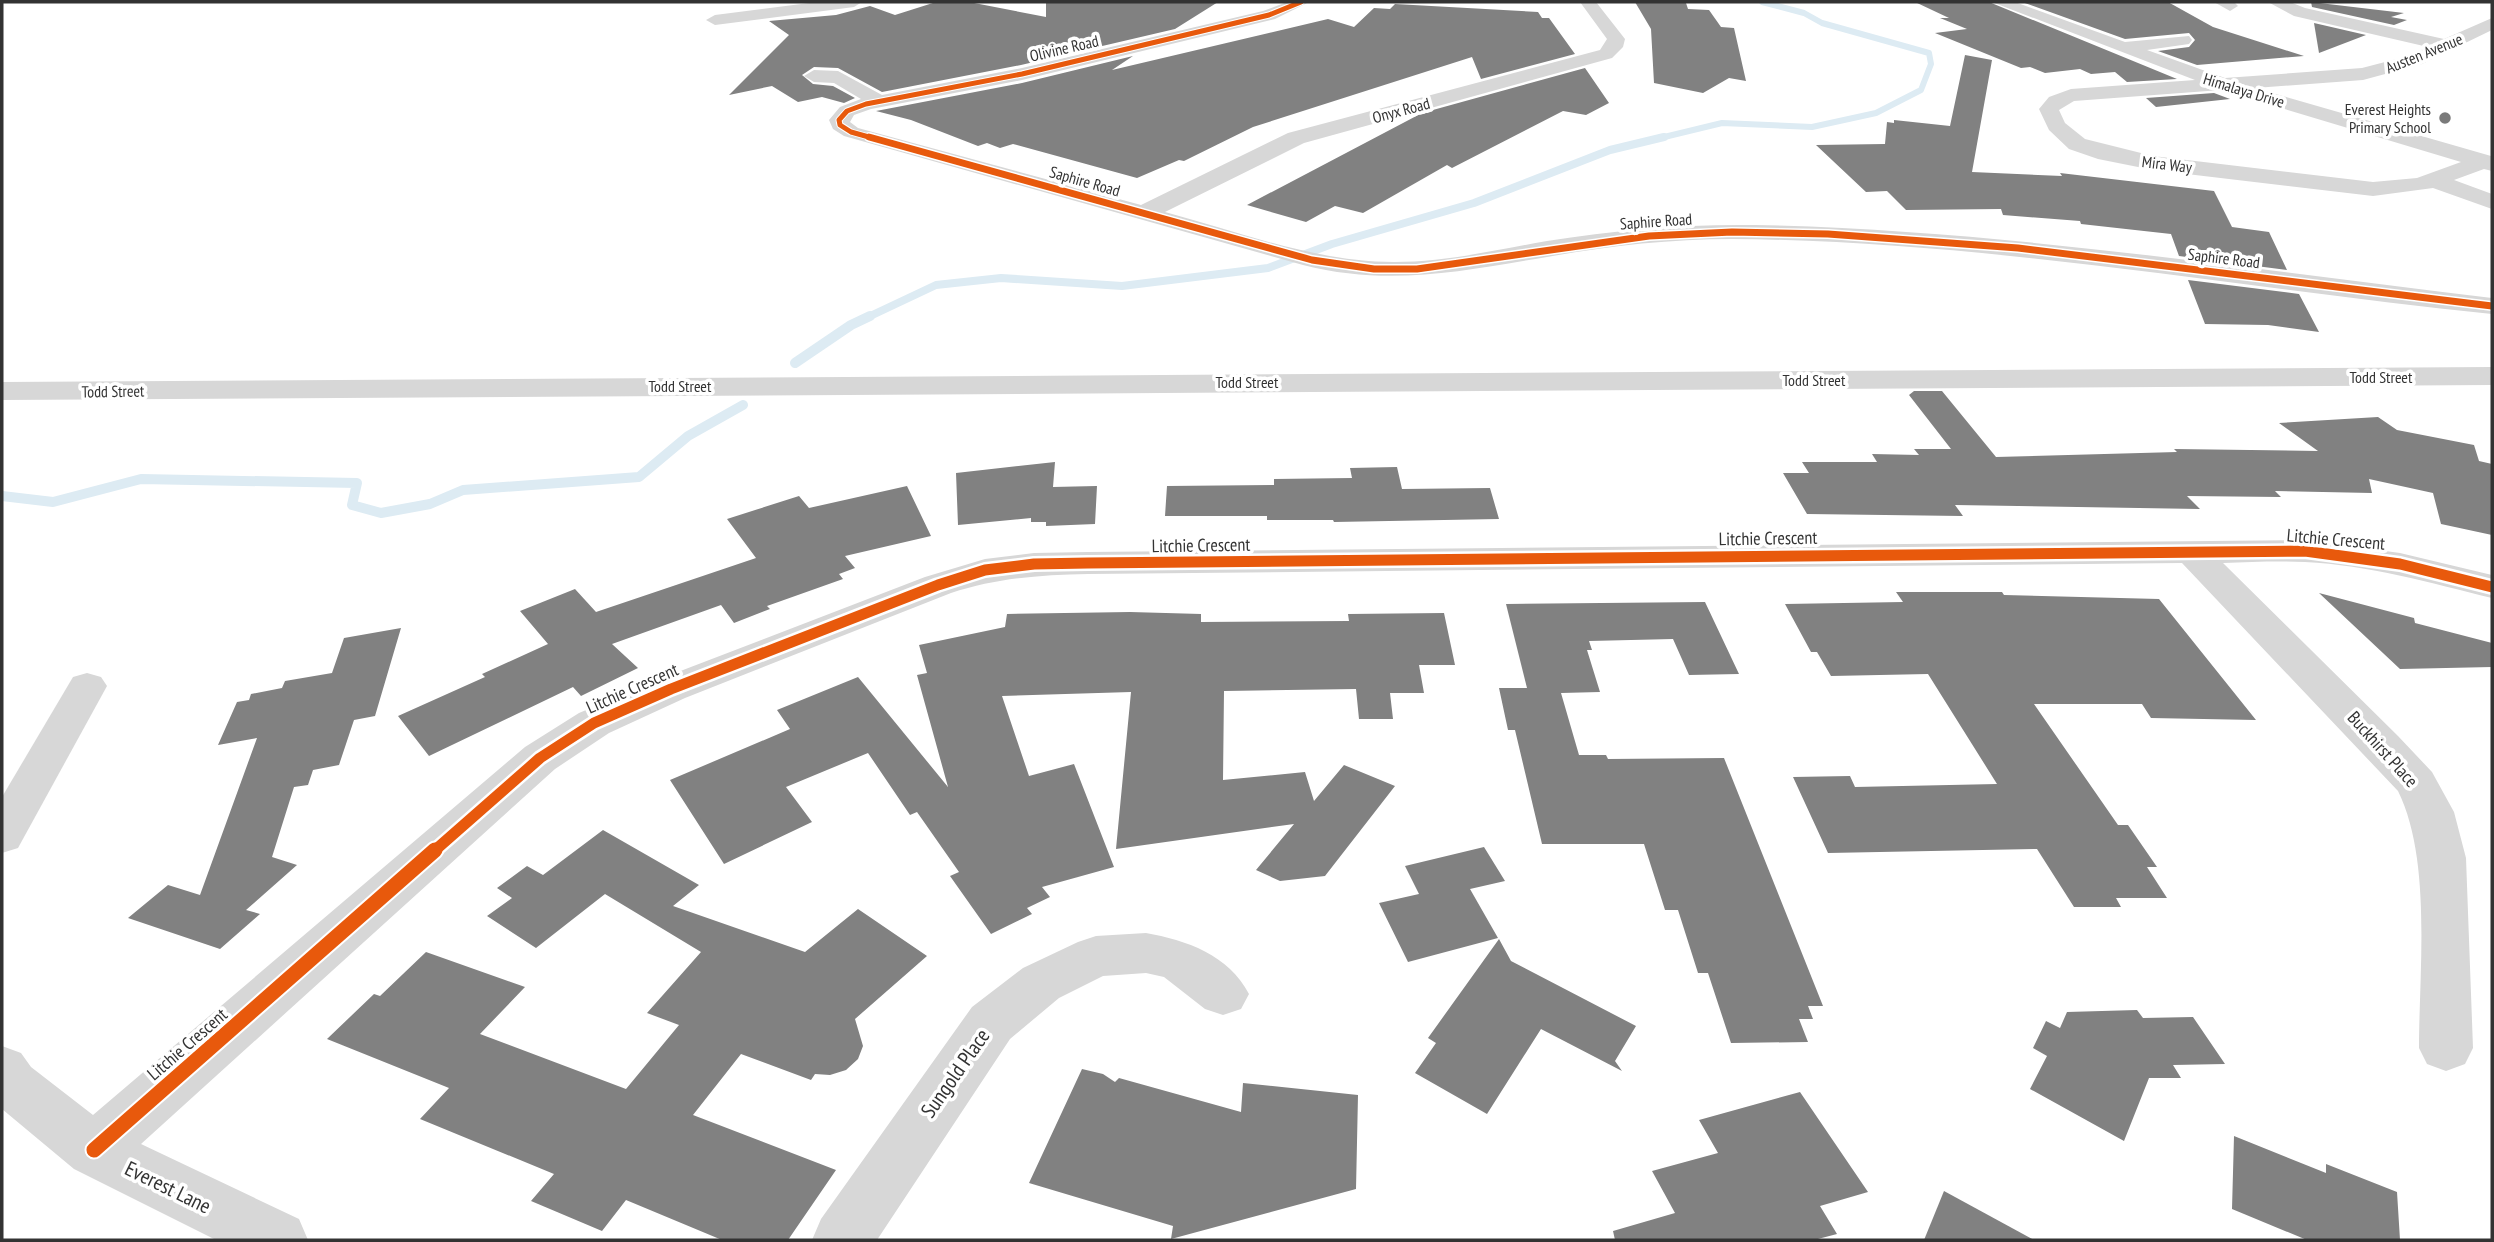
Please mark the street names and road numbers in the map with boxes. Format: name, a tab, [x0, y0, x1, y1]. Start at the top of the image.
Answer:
street label: Austen Avenue	[2383, 29, 2465, 77]
street label: Olivine Road	[1028, 30, 1100, 66]
street label: Himalaya Drive	[2201, 68, 2287, 112]
street label: Onyx Road	[1370, 93, 1432, 127]
street label: Mira Way	[2141, 151, 2193, 177]
street label: Saphire Road	[1047, 161, 1123, 201]
street label: Saphire Road	[1619, 208, 1693, 234]
street label: Saphire Road	[2187, 244, 2261, 272]
street label: Todd Street	[2350, 367, 2413, 387]
street label: Todd Street	[1783, 370, 1846, 390]
street label: Todd Street	[1216, 372, 1279, 392]
street label: Todd Street	[649, 376, 712, 396]
street label: Todd Street	[81, 380, 145, 402]
street label: Litchie Crescent	[2286, 523, 2386, 555]
street label: Litchie Crescent	[1719, 526, 1817, 550]
street label: Litchie Crescent	[1152, 533, 1250, 557]
street label: Litchie Crescent	[582, 657, 682, 719]
street label: Buckhirst Place	[2343, 706, 2423, 792]
street label: Litchie Crescent	[142, 1003, 232, 1085]
street label: Sungold Place	[915, 1023, 995, 1123]
street label: Everest Lane	[121, 1155, 215, 1219]

